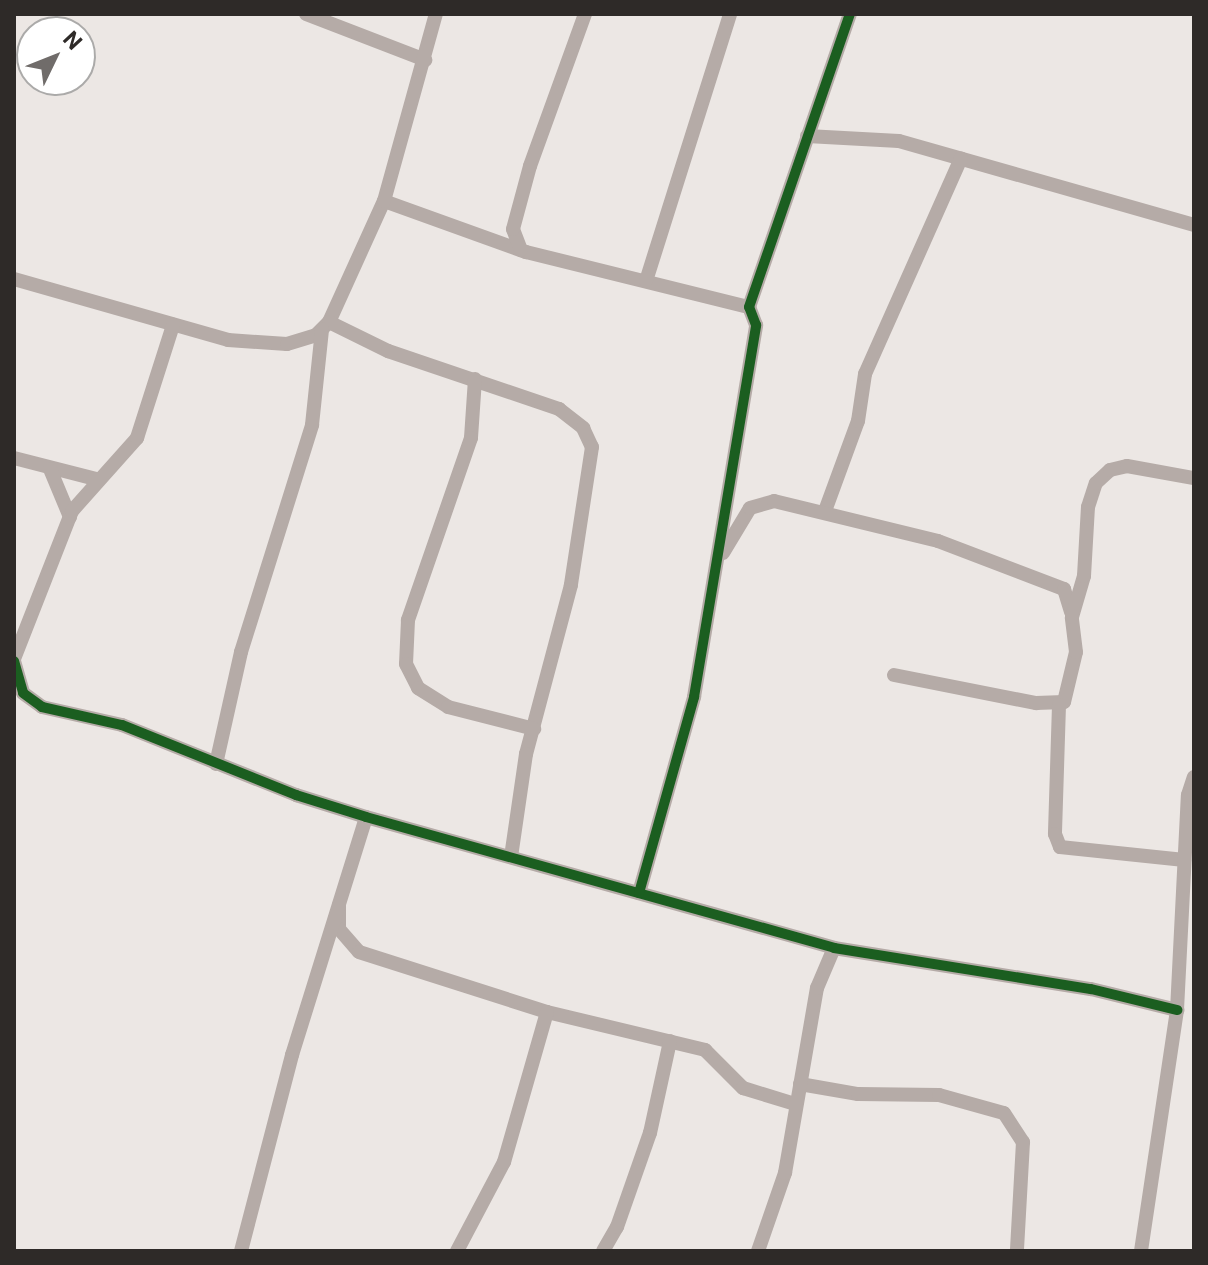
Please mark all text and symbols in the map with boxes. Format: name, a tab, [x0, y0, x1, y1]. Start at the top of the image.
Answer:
north arrow	[16, 16, 96, 96]
text: N	[58, 26, 87, 55]

